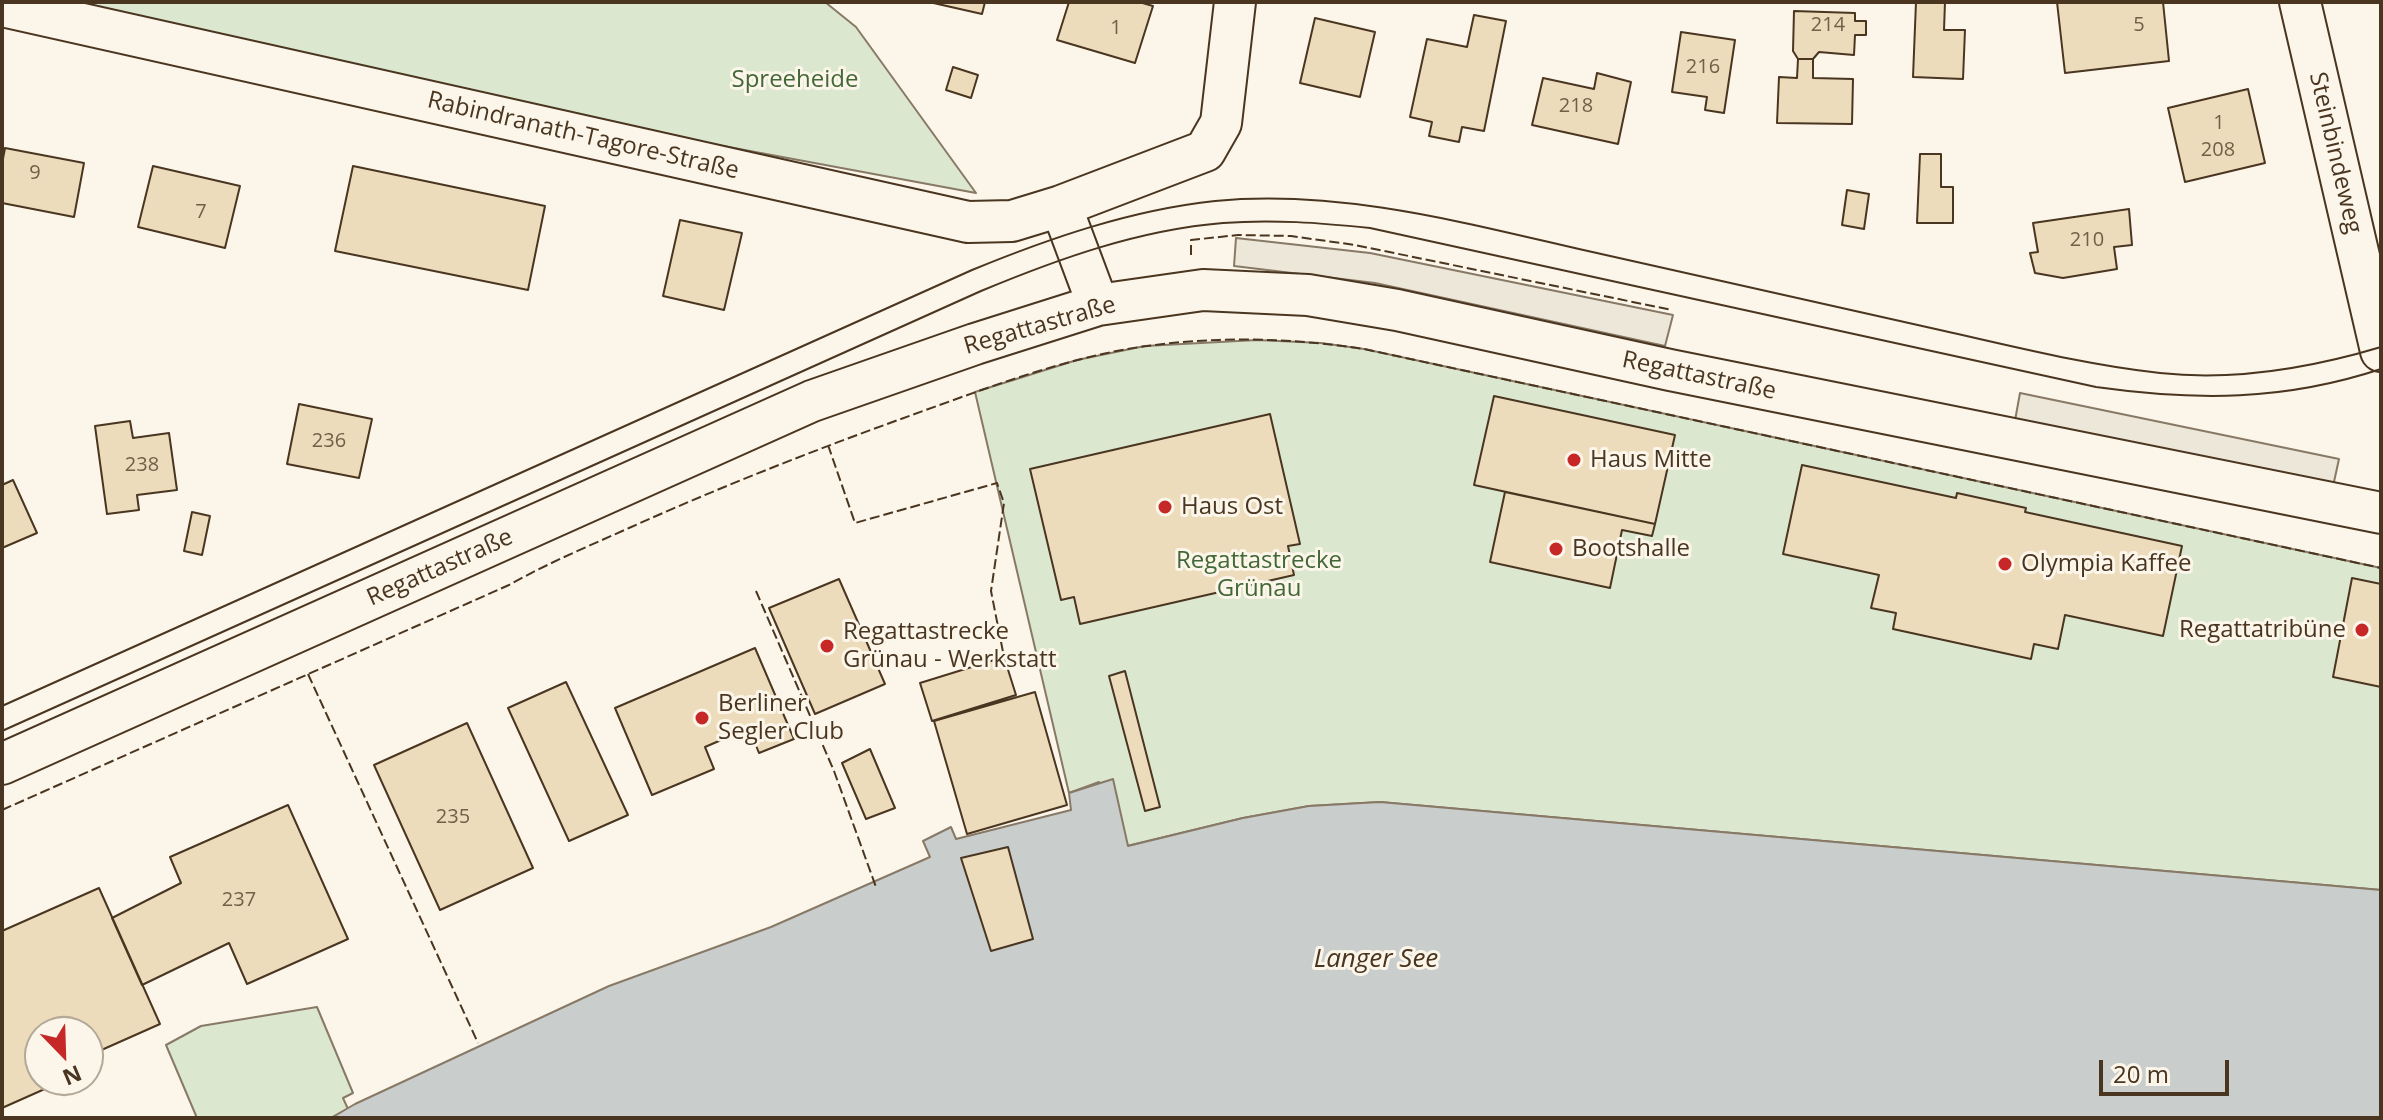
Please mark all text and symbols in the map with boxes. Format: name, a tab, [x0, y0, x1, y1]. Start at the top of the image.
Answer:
house number: 214	[1811, 13, 1845, 37]
house number: 5	[2133, 13, 2145, 37]
house number: 1	[1110, 16, 1122, 40]
house number: 216	[1686, 55, 1720, 79]
park label: Spreeheide	[731, 66, 859, 94]
street label: Steinbindeweg	[2302, 70, 2368, 236]
street label: Rabindranath-Tagore-Straße	[424, 86, 742, 186]
house number: 218	[1559, 94, 1593, 118]
house number: 1	[2213, 111, 2225, 135]
house number: 208	[2201, 138, 2235, 162]
house number: 9	[29, 161, 41, 185]
house number: 7	[195, 200, 207, 224]
house number: 210	[2070, 228, 2104, 252]
street label: Regattastraße	[961, 291, 1119, 361]
street label: Regattastraße	[1619, 346, 1779, 406]
house number: 236	[312, 429, 346, 453]
place label: Haus Mitte	[1590, 446, 1712, 474]
marker: Haus Mitte	[1565, 451, 1583, 469]
house number: 238	[125, 453, 159, 477]
place label: Haus Ost	[1181, 493, 1283, 521]
marker: Haus Ost	[1156, 498, 1174, 516]
street label: Regattastraße	[363, 523, 517, 613]
place label: Bootshalle	[1572, 535, 1690, 563]
marker: Bootshalle	[1547, 540, 1565, 558]
park label: Regattastrecke Grünau	[1176, 547, 1342, 603]
place label: Olympia Kaffee	[2021, 550, 2191, 578]
marker: Olympia Kaffee	[1996, 555, 2014, 573]
place label: Regattatribüne	[2179, 616, 2346, 644]
place label: Regattastrecke Grünau - Werkstatt	[843, 618, 1056, 674]
marker: Regattatribüne	[2353, 621, 2371, 639]
marker: Regattastrecke Grünau - Werkstatt	[818, 637, 836, 655]
place label: Berliner Segler Club	[718, 690, 844, 746]
marker: Berliner Segler Club	[693, 709, 711, 727]
house number: 235	[436, 805, 470, 829]
house number: 237	[222, 888, 256, 912]
water label: Langer See	[1314, 944, 1438, 976]
north arrow	[24, 1016, 104, 1096]
scale bar	[2103, 1044, 2233, 1094]
text: 20 m	[2113, 1057, 2169, 1090]
text: N	[59, 1059, 87, 1094]

